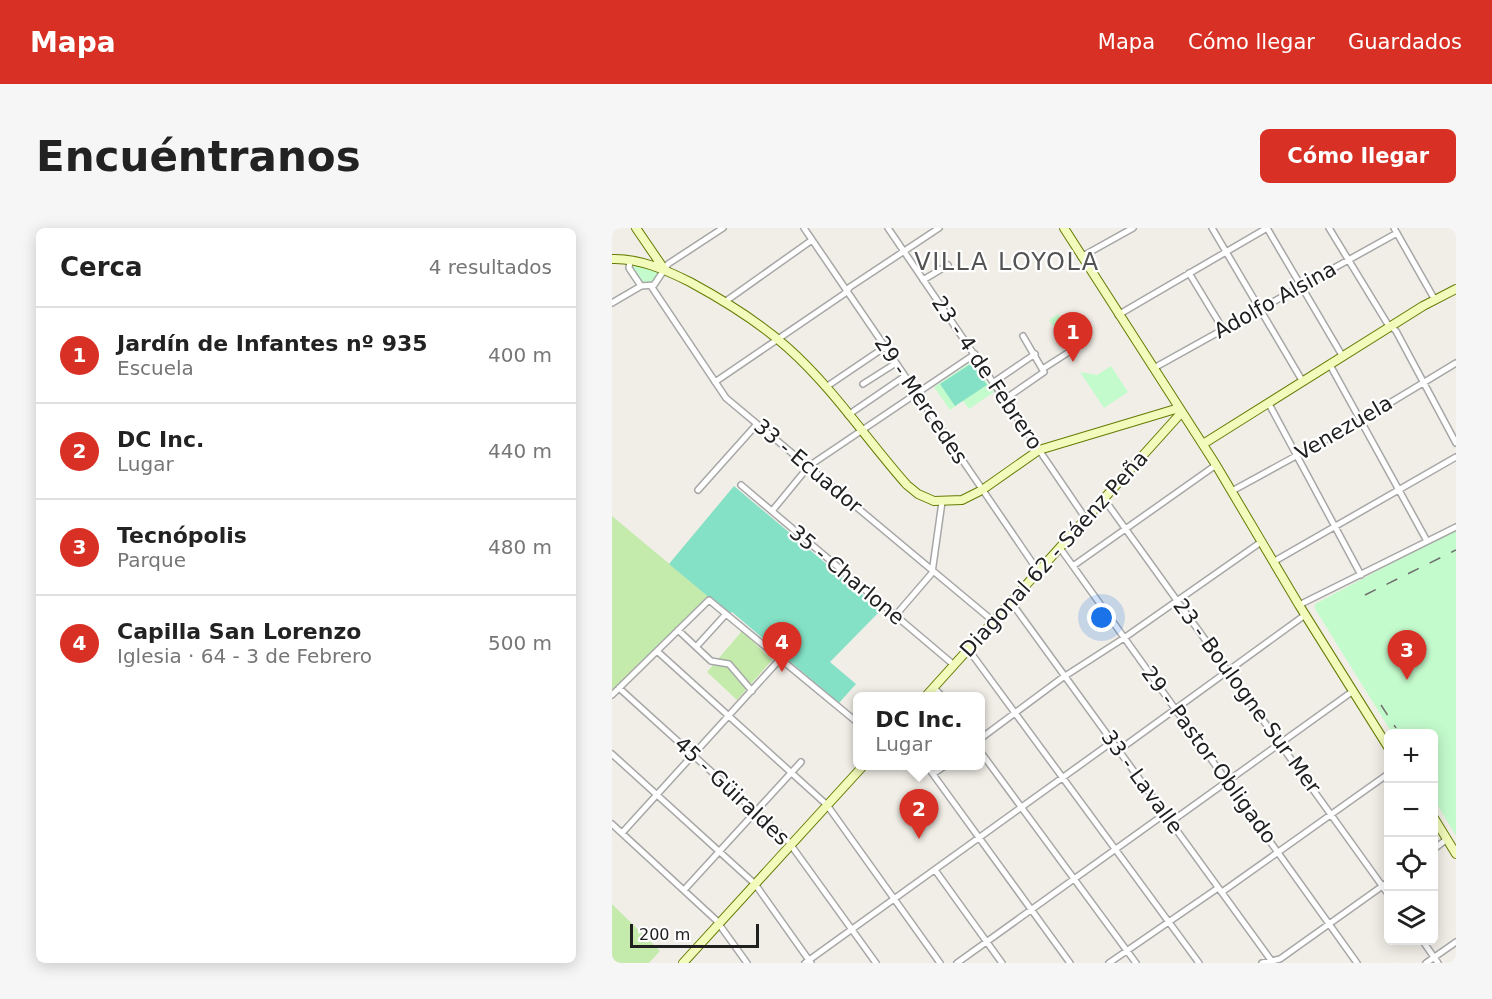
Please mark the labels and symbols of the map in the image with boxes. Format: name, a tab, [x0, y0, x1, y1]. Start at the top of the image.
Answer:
district label: VILLA LOYOLA	[914, 248, 1100, 276]
street label: Adolfo Alsina	[1210, 257, 1340, 343]
street label: 23 - 4 de Febrero	[927, 292, 1047, 454]
pin: 1	[1054, 312, 1092, 362]
street label: 29 - Mercedes	[870, 332, 972, 468]
street label: Venezuela	[1291, 391, 1397, 465]
street label: 33 - Ecuador	[749, 414, 867, 518]
street label: Diagonal 62 - Sáenz Peña	[955, 446, 1153, 662]
street label: 35 - Charlone	[785, 520, 909, 630]
street label: 23 - Boulogne Sur Mer	[1168, 594, 1326, 798]
your location	[1087, 603, 1116, 632]
pin: 4	[762, 622, 802, 672]
pin: 3	[1388, 630, 1426, 680]
street label: 29 - Pastor Obligado	[1137, 662, 1281, 848]
street label: 33 - Lavalle	[1096, 726, 1188, 838]
street label: 45 - Güiraldes	[670, 732, 794, 850]
pin: 2	[900, 790, 938, 839]
scale bar	[630, 921, 759, 948]

